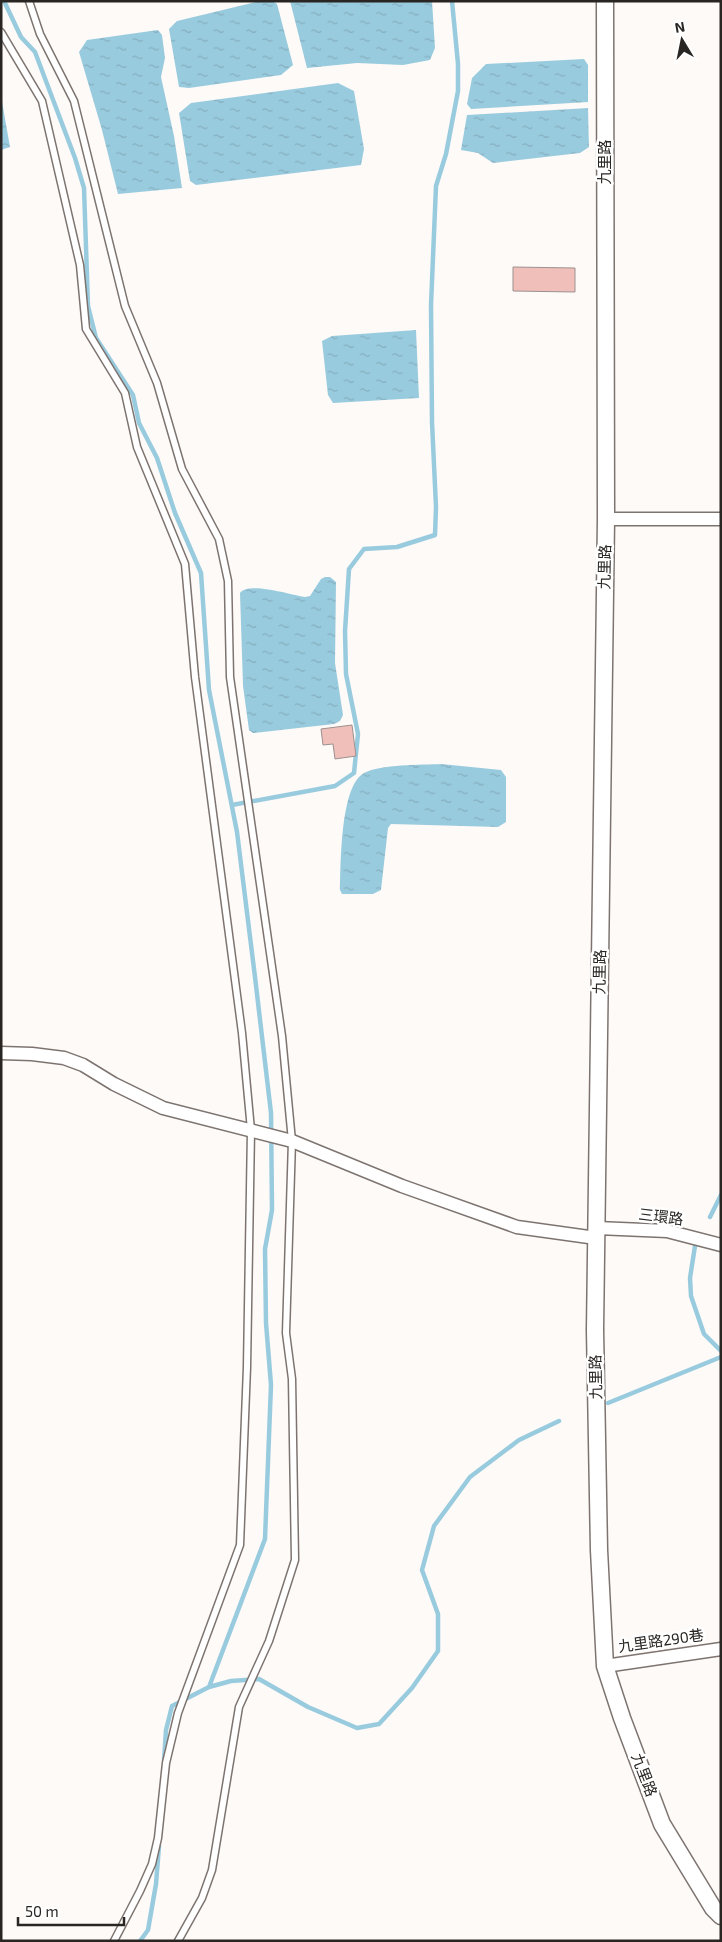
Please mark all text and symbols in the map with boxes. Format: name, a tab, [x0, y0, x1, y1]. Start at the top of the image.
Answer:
north arrow	[657, 15, 707, 65]
text: N	[673, 17, 686, 36]
street label: 九里路	[595, 139, 613, 185]
street label: 九里路	[595, 544, 613, 590]
street label: 九里路	[590, 949, 608, 995]
street label: 三環路	[638, 1204, 685, 1228]
street label: 九里路	[586, 1354, 604, 1400]
street label: 九里路290巷	[617, 1625, 705, 1655]
street label: 九里路	[628, 1750, 661, 1799]
scale bar	[18, 1894, 124, 1926]
text: 50 m	[25, 1902, 59, 1920]

